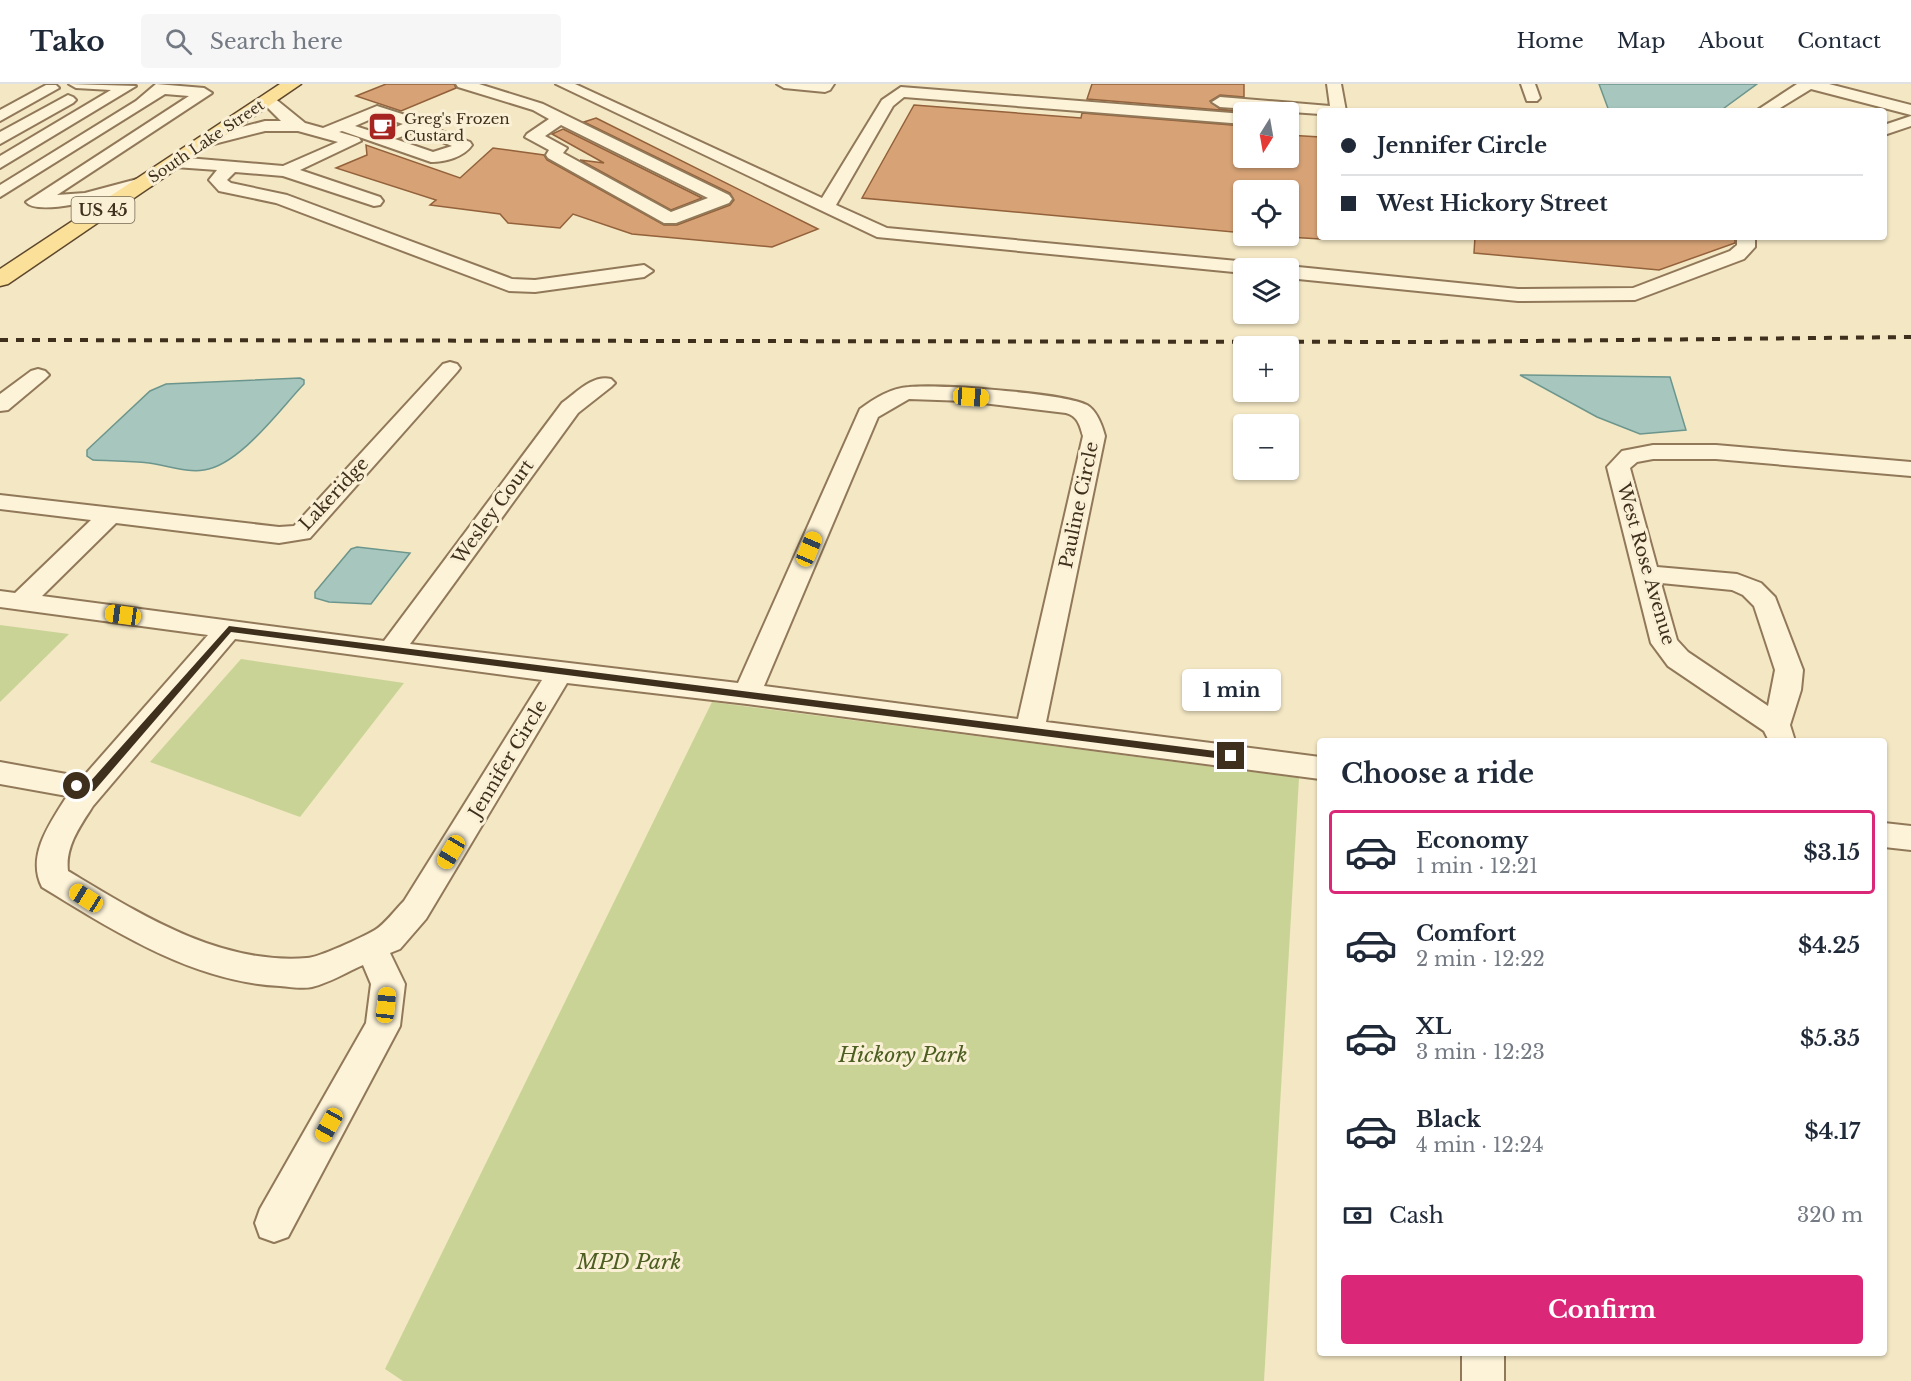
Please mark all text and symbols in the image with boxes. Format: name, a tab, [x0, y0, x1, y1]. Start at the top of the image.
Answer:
search box	[141, 14, 561, 68]
text: Tako	[30, 24, 105, 59]
icon: search	[162, 25, 195, 58]
text: Search here	[210, 28, 343, 55]
text: Home	[1517, 28, 1584, 54]
text: Map	[1617, 28, 1665, 54]
text: About	[1698, 28, 1764, 54]
text: Contact	[1797, 28, 1881, 54]
street label: South Lake Street	[144, 95, 268, 187]
north arrow	[1233, 102, 1299, 168]
map controls	[1233, 102, 1299, 480]
place label: Greg's Frozen Custard	[404, 109, 510, 145]
cafe icon: Greg's Frozen Custard	[367, 111, 399, 143]
text: Jennifer Circle	[1377, 132, 1547, 159]
button: locate	[1233, 180, 1299, 246]
text: West Hickory Street	[1377, 190, 1608, 217]
road number: US 45	[72, 197, 134, 223]
button: layers	[1233, 258, 1299, 324]
button: +	[1233, 336, 1299, 402]
car	[952, 387, 990, 407]
button: −	[1233, 414, 1299, 480]
street label: Pauline Circle	[1055, 440, 1103, 570]
street label: Lakeridge	[295, 453, 373, 535]
street label: Wesley Court	[447, 455, 538, 569]
street label: West Rose Avenue	[1612, 480, 1680, 648]
car	[794, 529, 824, 569]
car	[104, 604, 142, 626]
callout: 1 min	[1182, 669, 1280, 711]
text: 1 min	[1203, 678, 1260, 702]
street label: Jennifer Circle	[463, 696, 552, 824]
route end	[1217, 742, 1244, 769]
text: Choose a ride	[1341, 757, 1534, 790]
route start	[63, 772, 90, 799]
icon: car	[1344, 825, 1398, 879]
text: Economy	[1416, 827, 1528, 854]
car	[434, 832, 468, 872]
text: $3.15	[1803, 839, 1860, 866]
text: 1 min · 12:21	[1416, 854, 1538, 878]
car	[66, 881, 106, 915]
icon: car	[1344, 918, 1398, 972]
text: Comfort	[1416, 920, 1516, 947]
text: $4.25	[1798, 932, 1860, 959]
text: 2 min · 12:22	[1416, 947, 1545, 971]
car	[375, 986, 397, 1024]
icon: car	[1344, 1011, 1398, 1065]
text: XL	[1416, 1013, 1451, 1040]
text: $5.35	[1800, 1025, 1860, 1052]
text: 3 min · 12:23	[1416, 1040, 1545, 1064]
park label: Hickory Park	[838, 1042, 967, 1068]
icon: car	[1344, 1104, 1398, 1158]
car	[312, 1105, 346, 1145]
text: Black	[1416, 1106, 1481, 1133]
text: $4.17	[1805, 1118, 1860, 1145]
text: 4 min · 12:24	[1416, 1133, 1544, 1157]
icon: cash	[1341, 1199, 1374, 1232]
text: Cash	[1389, 1202, 1444, 1229]
text: 320 m	[1797, 1203, 1863, 1227]
park label: MPD Park	[576, 1249, 681, 1275]
button: Confirm	[1341, 1275, 1863, 1344]

